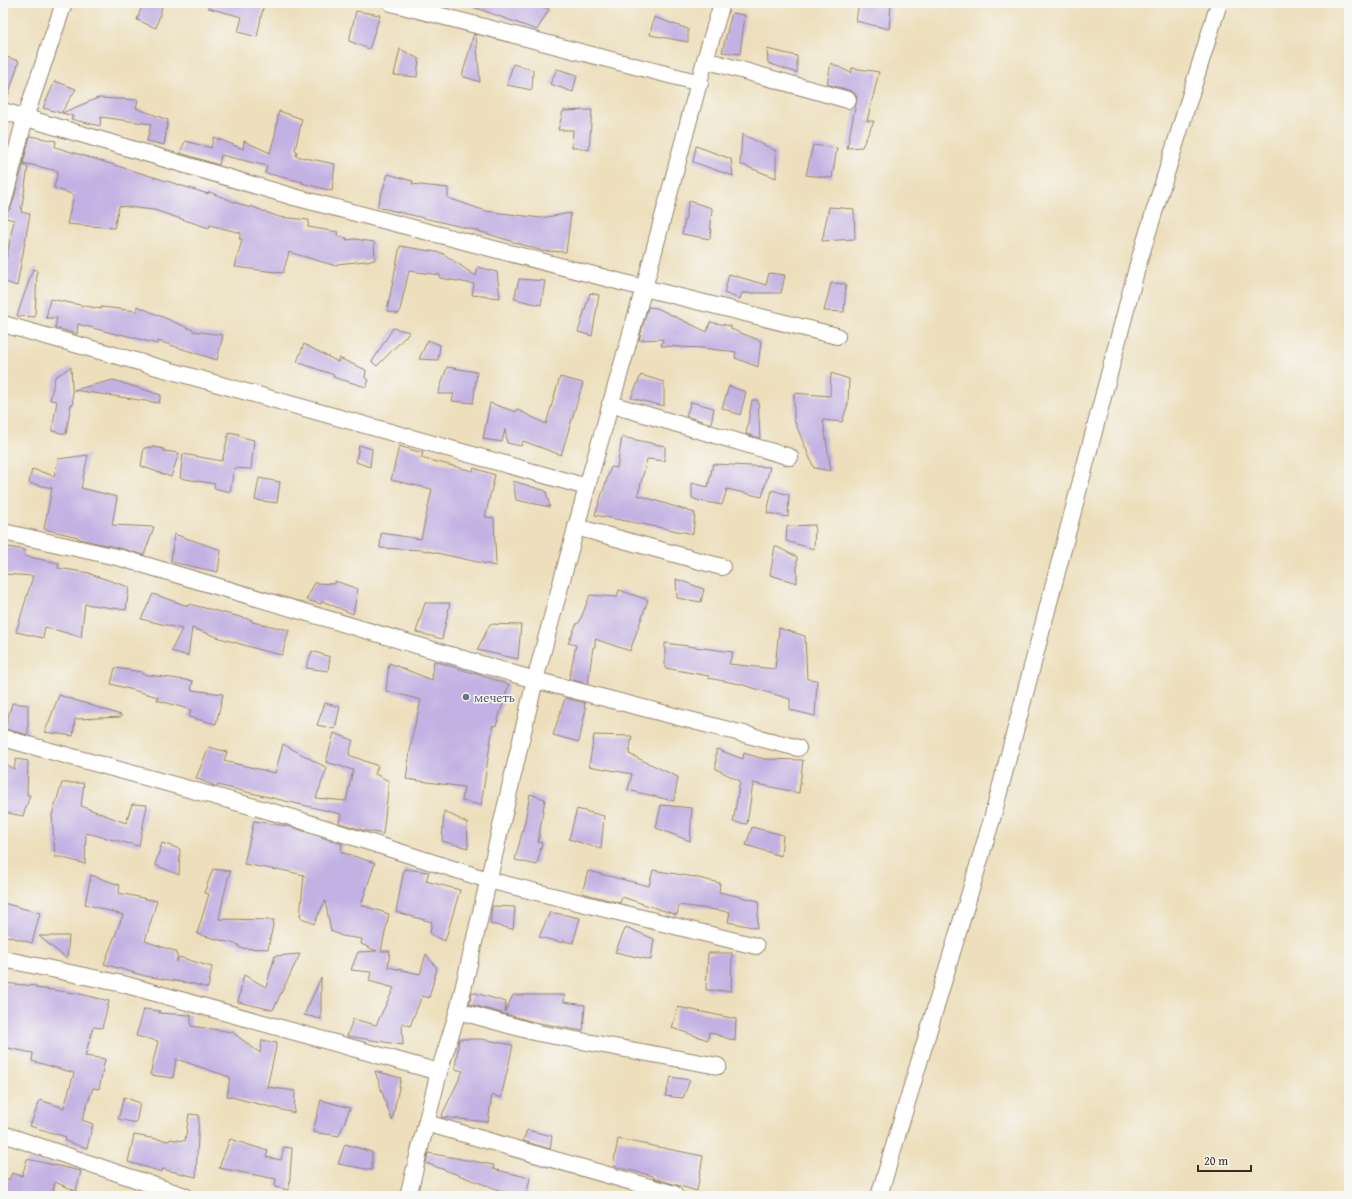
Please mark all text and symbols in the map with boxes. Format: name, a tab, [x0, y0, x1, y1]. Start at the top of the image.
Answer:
place label: мечеть	[474, 688, 515, 707]
marker: мечеть	[461, 692, 471, 702]
scale bar	[1198, 1147, 1251, 1173]
text: 20 m	[1204, 1152, 1228, 1169]

